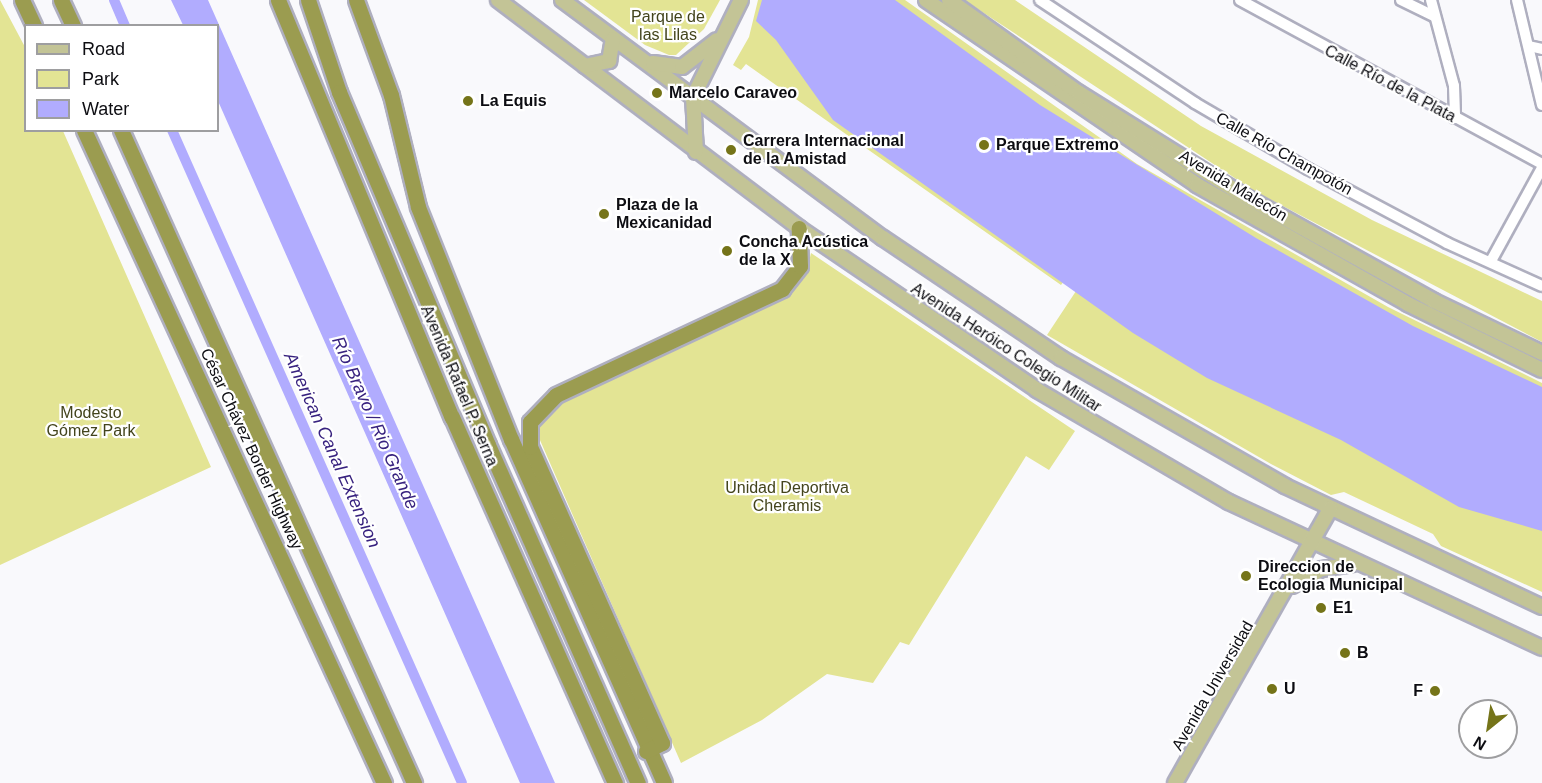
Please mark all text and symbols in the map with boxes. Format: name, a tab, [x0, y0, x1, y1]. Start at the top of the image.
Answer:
park label: Parque de las Lilas	[631, 7, 705, 45]
legend	[24, 24, 219, 132]
text: Road	[82, 39, 125, 59]
street label: Calle Río de la Plata	[1321, 41, 1459, 127]
text: Park	[82, 69, 119, 89]
place label: Marcelo Caraveo	[669, 83, 797, 103]
marker: Marcelo Caraveo	[650, 86, 664, 100]
place label: La Equis	[480, 91, 547, 111]
marker: La Equis	[461, 94, 475, 108]
text: Water	[82, 99, 129, 119]
street label: Calle Río Champotón	[1212, 109, 1356, 199]
place label: Carrera Internacional de la Amistad	[743, 131, 904, 169]
place label: Parque Extremo	[996, 135, 1119, 155]
marker: Parque Extremo	[977, 138, 991, 152]
marker: Carrera Internacional de la Amistad	[724, 143, 738, 157]
street label: Avenida Malecón	[1176, 146, 1290, 226]
place label: Plaza de la Mexicanidad	[616, 195, 712, 233]
marker: Plaza de la Mexicanidad	[597, 207, 611, 221]
place label: Concha Acústica de la X	[739, 232, 869, 270]
marker: Concha Acústica de la X	[720, 244, 734, 258]
street label: Avenida Heróico Colegio Militar	[907, 279, 1105, 417]
street label: Avenida Rafael P. Serna	[416, 303, 502, 469]
water label: Río Bravo / Rio Grande	[327, 333, 423, 513]
street label: César Chávez Border Highway	[196, 345, 306, 553]
water label: American Canal Extension	[279, 349, 385, 551]
park label: Modesto Gómez Park	[47, 403, 135, 441]
park label: Unidad Deportiva Cheramis	[725, 478, 849, 516]
place label: Direccion de Ecologia Municipal	[1258, 557, 1403, 595]
marker: Direccion de Ecologia Municipal	[1239, 569, 1253, 583]
place label: E1	[1333, 598, 1353, 618]
marker: E1	[1314, 601, 1328, 615]
street label: Avenida Universidad	[1168, 618, 1258, 754]
place label: B	[1357, 643, 1369, 663]
marker: B	[1338, 646, 1352, 660]
place label: U	[1284, 679, 1296, 699]
place label: F	[1413, 681, 1423, 701]
marker: U	[1265, 682, 1279, 696]
marker: F	[1428, 684, 1442, 698]
north arrow	[1458, 699, 1518, 759]
text: N	[1470, 733, 1489, 754]

